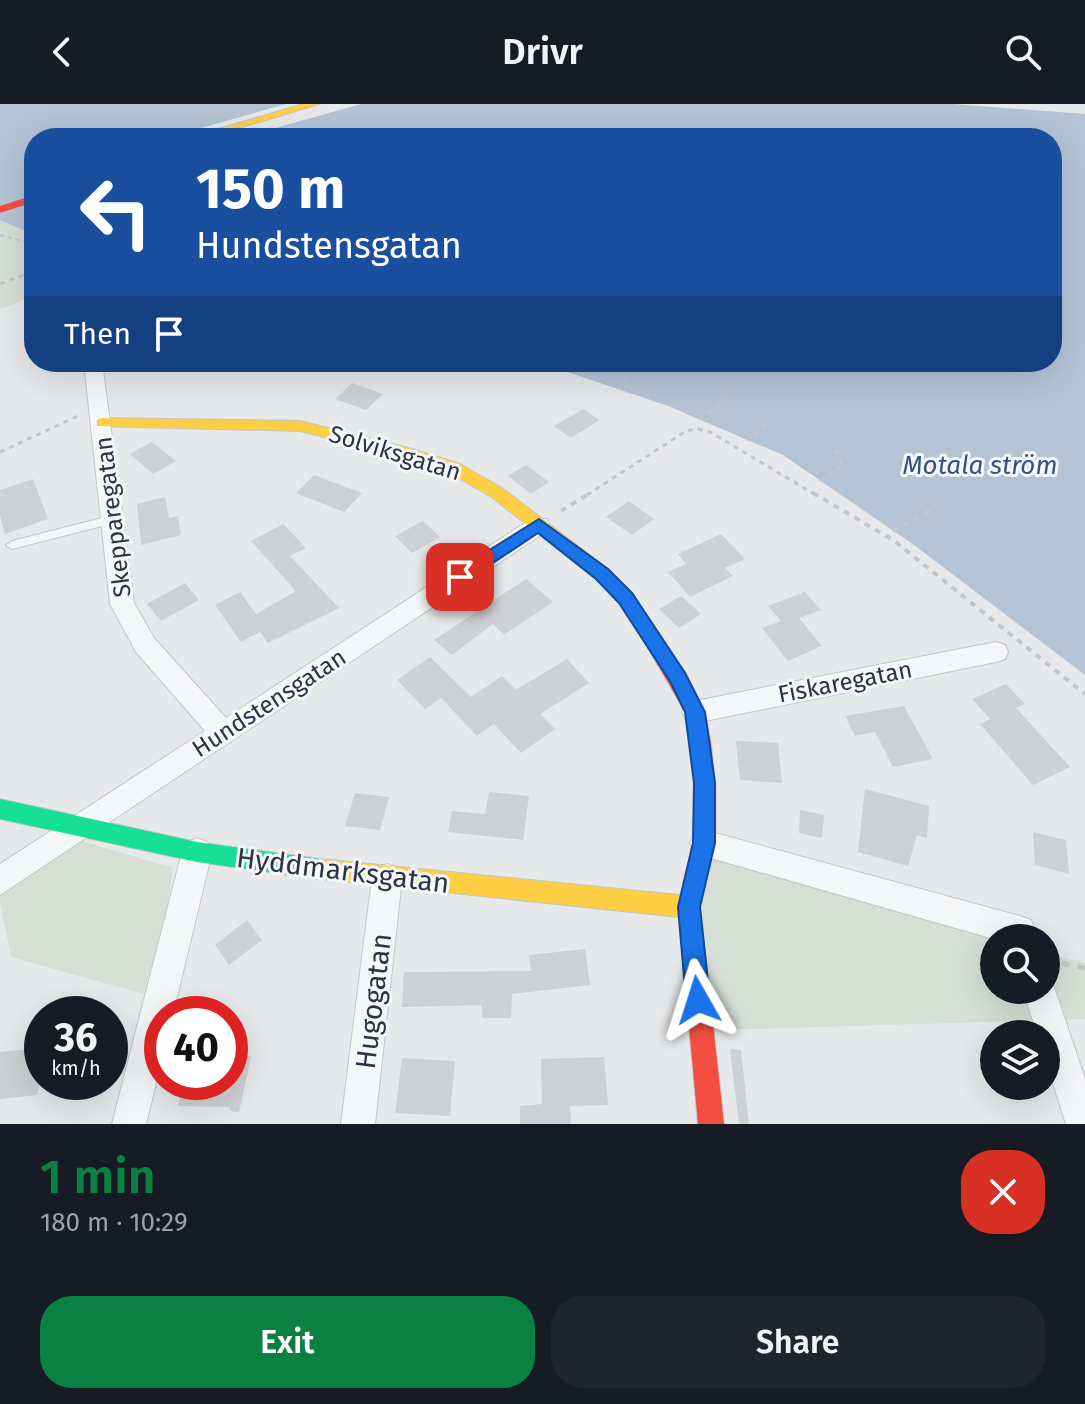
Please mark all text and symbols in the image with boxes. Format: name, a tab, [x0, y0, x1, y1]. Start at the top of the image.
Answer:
icon: back	[40, 30, 84, 74]
text: Drivr	[502, 30, 583, 74]
icon: search	[1001, 30, 1045, 74]
text: 150 m	[196, 156, 345, 223]
icon: left	[64, 160, 168, 264]
text: Hundstensgatan	[196, 224, 462, 268]
icon: arrive	[147, 312, 191, 356]
text: Then	[64, 316, 131, 352]
street label: Solviksgatan	[326, 420, 464, 486]
street label: Skepparegatan	[89, 435, 137, 599]
water label: Motala ström	[903, 450, 1057, 481]
pin	[426, 543, 494, 611]
icon: arrive	[438, 555, 482, 599]
street label: Hundstensgatan	[187, 643, 351, 763]
street label: Fiskaregatan	[775, 655, 915, 709]
street label: Hyddmarksgatan	[235, 841, 451, 900]
map controls	[980, 924, 1060, 1100]
button: search	[980, 924, 1060, 1004]
street label: Hugogatan	[349, 931, 398, 1071]
position arrow	[656, 958, 740, 1042]
speed limit sign: 40	[144, 996, 248, 1100]
text: 36	[54, 1014, 98, 1062]
button: layers	[980, 1020, 1060, 1100]
text: km/h	[51, 1056, 101, 1080]
text: 1 min	[40, 1148, 156, 1206]
button: close	[961, 1150, 1045, 1234]
text: 180 m · 10:29	[40, 1207, 188, 1238]
button: Exit	[40, 1296, 535, 1388]
button: Share	[551, 1296, 1045, 1388]

